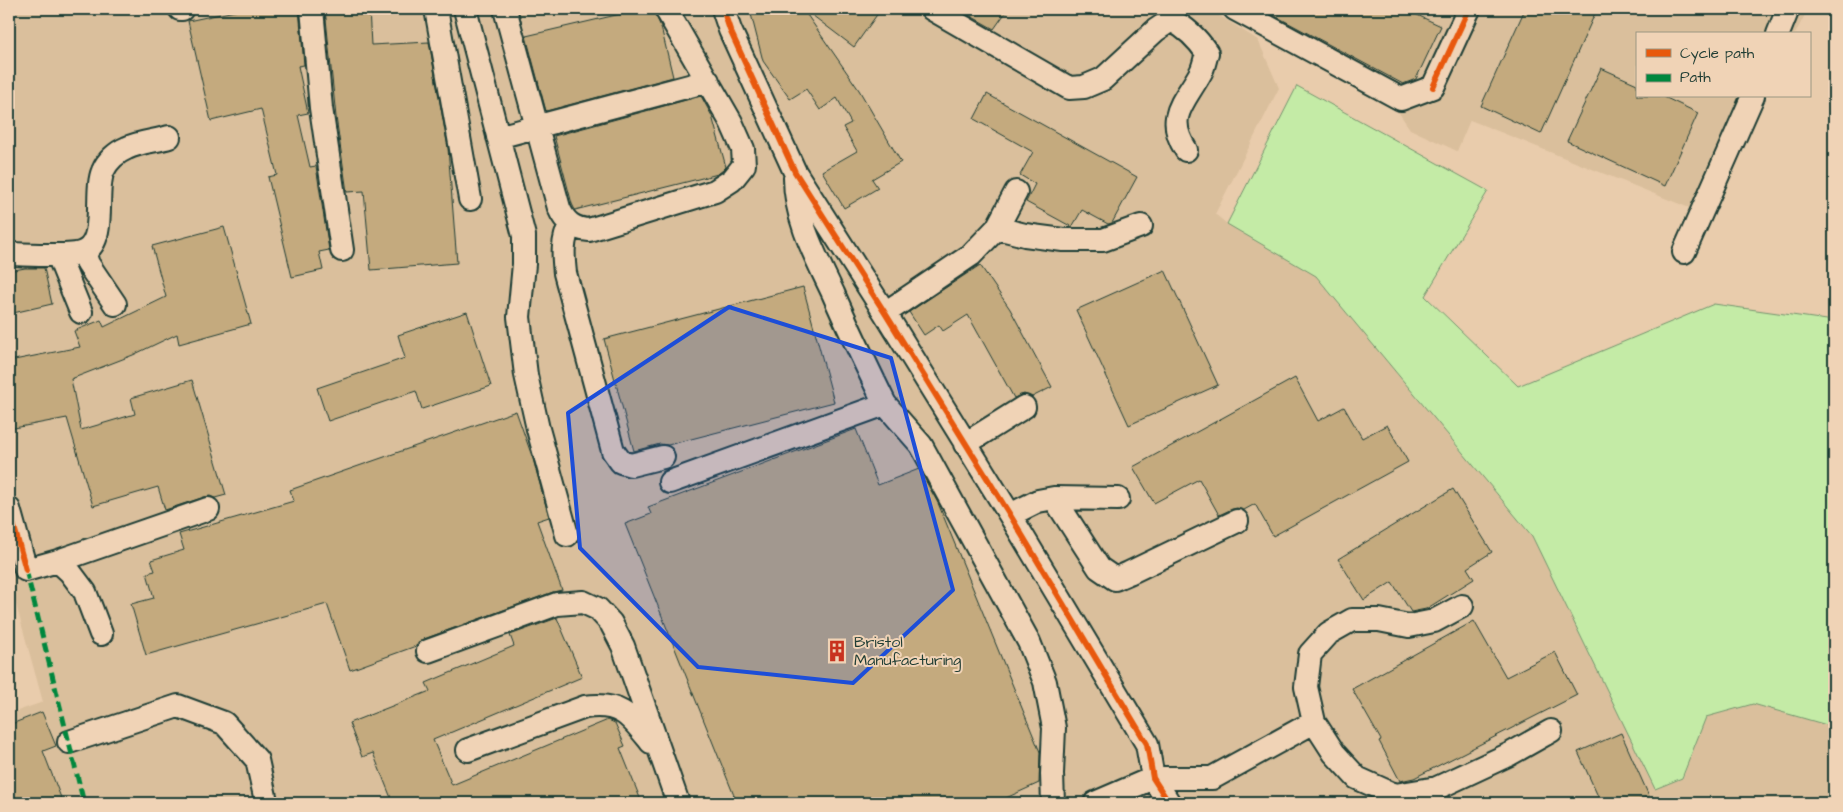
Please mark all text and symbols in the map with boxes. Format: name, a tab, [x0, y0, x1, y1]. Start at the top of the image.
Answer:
legend	[1636, 32, 1810, 98]
text: Cycle path	[1680, 43, 1755, 65]
text: Path	[1680, 67, 1711, 88]
place label: Bristol Manufacturing	[854, 631, 961, 672]
building icon: Bristol Manufacturing	[824, 638, 850, 664]

